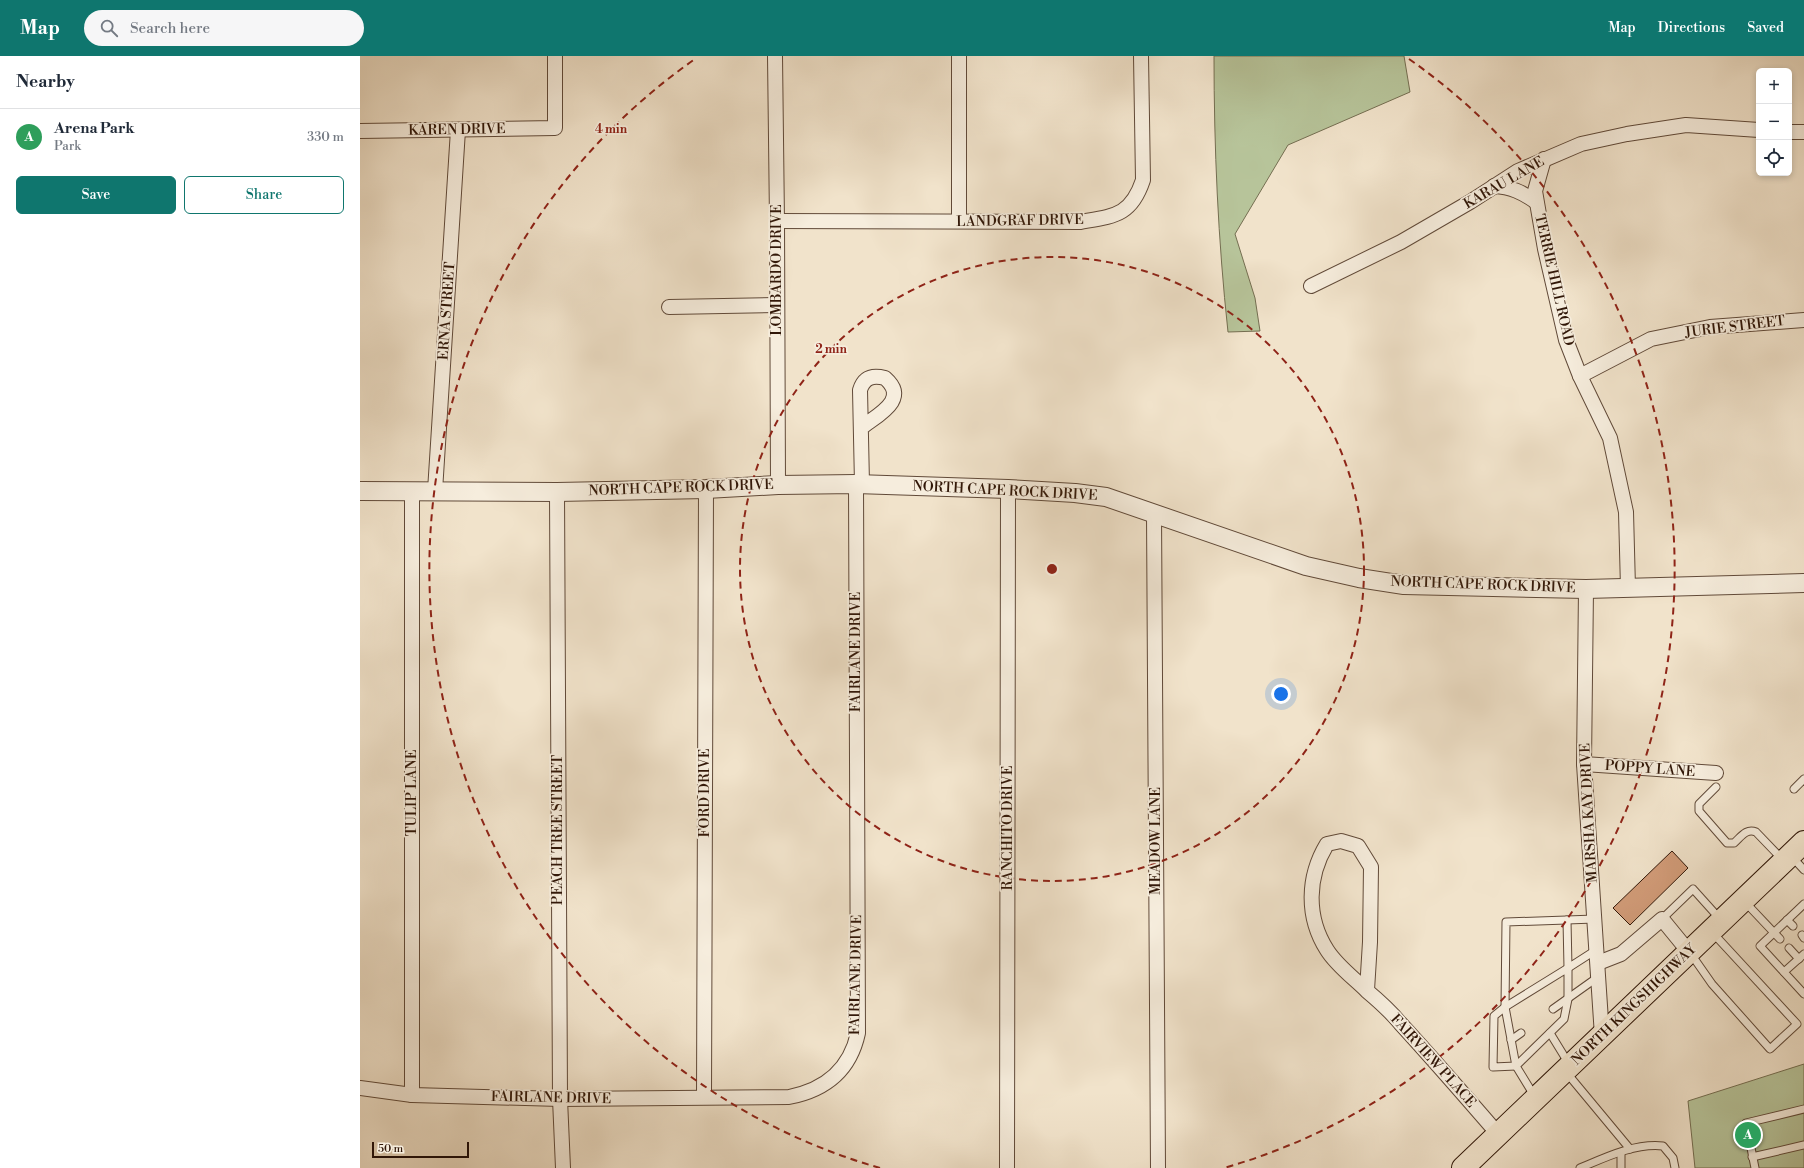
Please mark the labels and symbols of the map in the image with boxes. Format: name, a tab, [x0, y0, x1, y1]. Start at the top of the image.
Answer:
street label: KAREN DRIVE	[408, 120, 506, 140]
text: 4 min	[595, 122, 628, 137]
street label: KARAU LANE	[1460, 153, 1548, 213]
street label: LOMBARDO DRIVE	[768, 204, 786, 336]
street label: LANDGRAF DRIVE	[956, 211, 1084, 231]
street label: TERRIE HILL ROAD	[1530, 212, 1578, 348]
street label: ERNA STREET	[435, 261, 459, 361]
street label: JURIE STREET	[1683, 312, 1786, 342]
text: 2 min	[815, 342, 847, 357]
street label: NORTH CAPE ROCK DRIVE	[588, 476, 774, 500]
street label: NORTH CAPE ROCK DRIVE	[912, 477, 1098, 505]
centre of rings	[1045, 562, 1059, 576]
street label: NORTH CAPE ROCK DRIVE	[1390, 573, 1576, 597]
street label: FAIRLANE DRIVE	[847, 592, 865, 712]
your location	[1271, 684, 1291, 704]
street label: MARSHA KAY DRIVE	[1576, 743, 1602, 883]
street label: FORD DRIVE	[696, 748, 714, 838]
street label: TULIP LANE	[403, 750, 421, 836]
street label: PEACH TREE STREET	[549, 755, 567, 905]
street label: POPPY LANE	[1604, 757, 1696, 781]
street label: RANCHITO DRIVE	[999, 766, 1017, 890]
street label: MEADOW LANE	[1147, 787, 1165, 895]
street label: FAIRLANE DRIVE	[846, 915, 866, 1035]
street label: NORTH KINGSHIGHWAY	[1568, 940, 1701, 1069]
street label: FAIRVIEW PLACE	[1386, 1011, 1480, 1111]
street label: FAIRLANE DRIVE	[491, 1088, 611, 1108]
pin: A	[1735, 1120, 1761, 1150]
scale bar	[372, 1140, 469, 1159]

